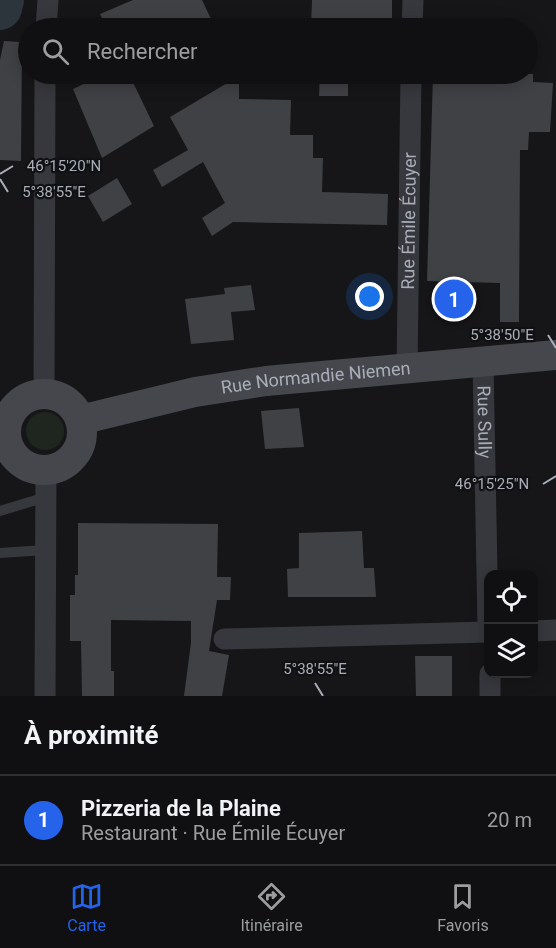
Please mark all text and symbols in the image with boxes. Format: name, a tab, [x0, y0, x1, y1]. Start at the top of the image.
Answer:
search box	[18, 18, 538, 84]
icon: search	[39, 35, 72, 68]
text: Rechercher	[87, 39, 198, 64]
street label: Rue Émile Écuyer	[397, 152, 420, 290]
text: 46°15'20"N	[27, 157, 101, 175]
text: 5°38'55"E	[22, 183, 86, 201]
pin: 1	[434, 276, 474, 322]
your location	[355, 282, 384, 311]
text: 5°38'50"E	[470, 326, 534, 344]
street label: Rue Normandie Niemen	[219, 357, 411, 398]
street label: Rue Sully	[473, 385, 496, 459]
text: 46°15'25"N	[455, 475, 529, 493]
map controls	[484, 570, 538, 678]
button: locate	[484, 570, 538, 624]
button: layers	[484, 624, 538, 678]
text: 5°38'55"E	[283, 660, 347, 678]
text: À proximité	[24, 720, 158, 750]
text: Pizzeria de la Plaine	[81, 796, 281, 821]
text: 1	[38, 808, 49, 832]
text: 20 m	[487, 808, 532, 832]
text: Restaurant · Rue Émile Écuyer	[81, 821, 345, 845]
tab: Carte	[67, 880, 106, 935]
tab: Itinéraire	[240, 880, 303, 935]
tab: Favoris	[437, 880, 489, 935]

